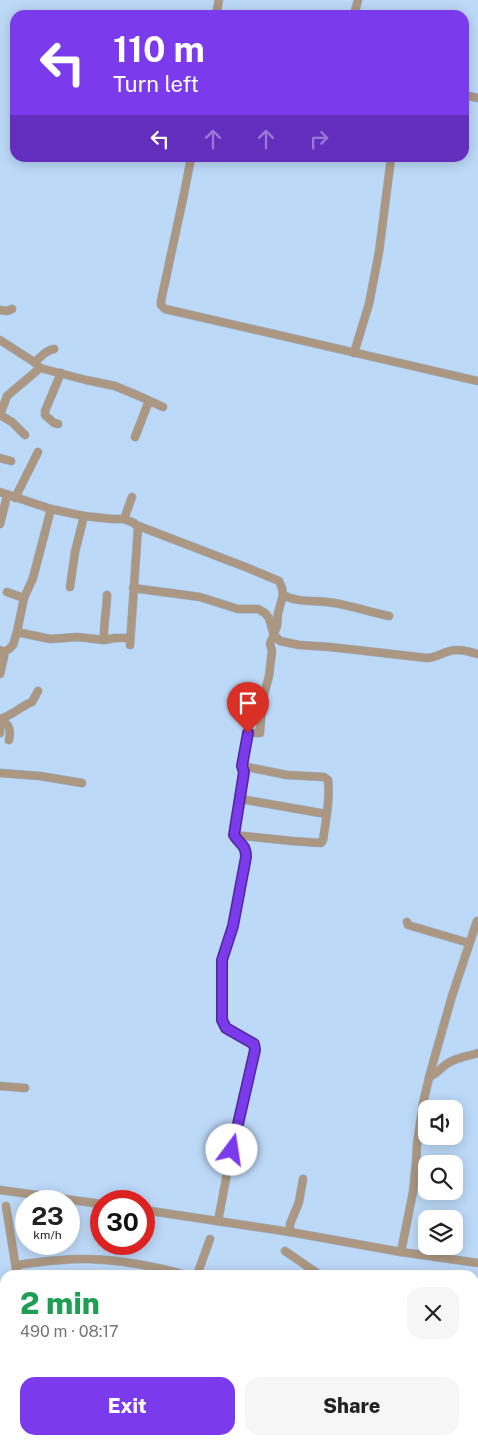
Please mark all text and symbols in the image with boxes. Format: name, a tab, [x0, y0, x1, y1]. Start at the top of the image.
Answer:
text: 110 m	[113, 29, 205, 70]
icon: left	[30, 30, 95, 95]
text: Turn left	[113, 71, 199, 97]
icon: left	[146, 125, 174, 153]
icon: ahead	[199, 125, 227, 153]
icon: ahead	[252, 125, 280, 153]
icon: right	[305, 125, 333, 153]
pin	[227, 682, 269, 733]
icon: arrive	[234, 689, 262, 717]
map controls	[418, 1100, 463, 1255]
button: sound	[418, 1100, 463, 1145]
position arrow	[205, 1123, 257, 1175]
button: search	[418, 1155, 463, 1200]
speed limit sign: 30	[90, 1190, 155, 1255]
text: 23	[31, 1201, 64, 1231]
button: layers	[418, 1210, 463, 1255]
text: km/h	[33, 1228, 62, 1242]
text: 2 min	[20, 1285, 100, 1321]
button: close	[407, 1287, 459, 1339]
text: 490 m · 08:17	[20, 1322, 119, 1341]
button: Exit	[20, 1377, 235, 1435]
button: Share	[245, 1377, 459, 1435]

